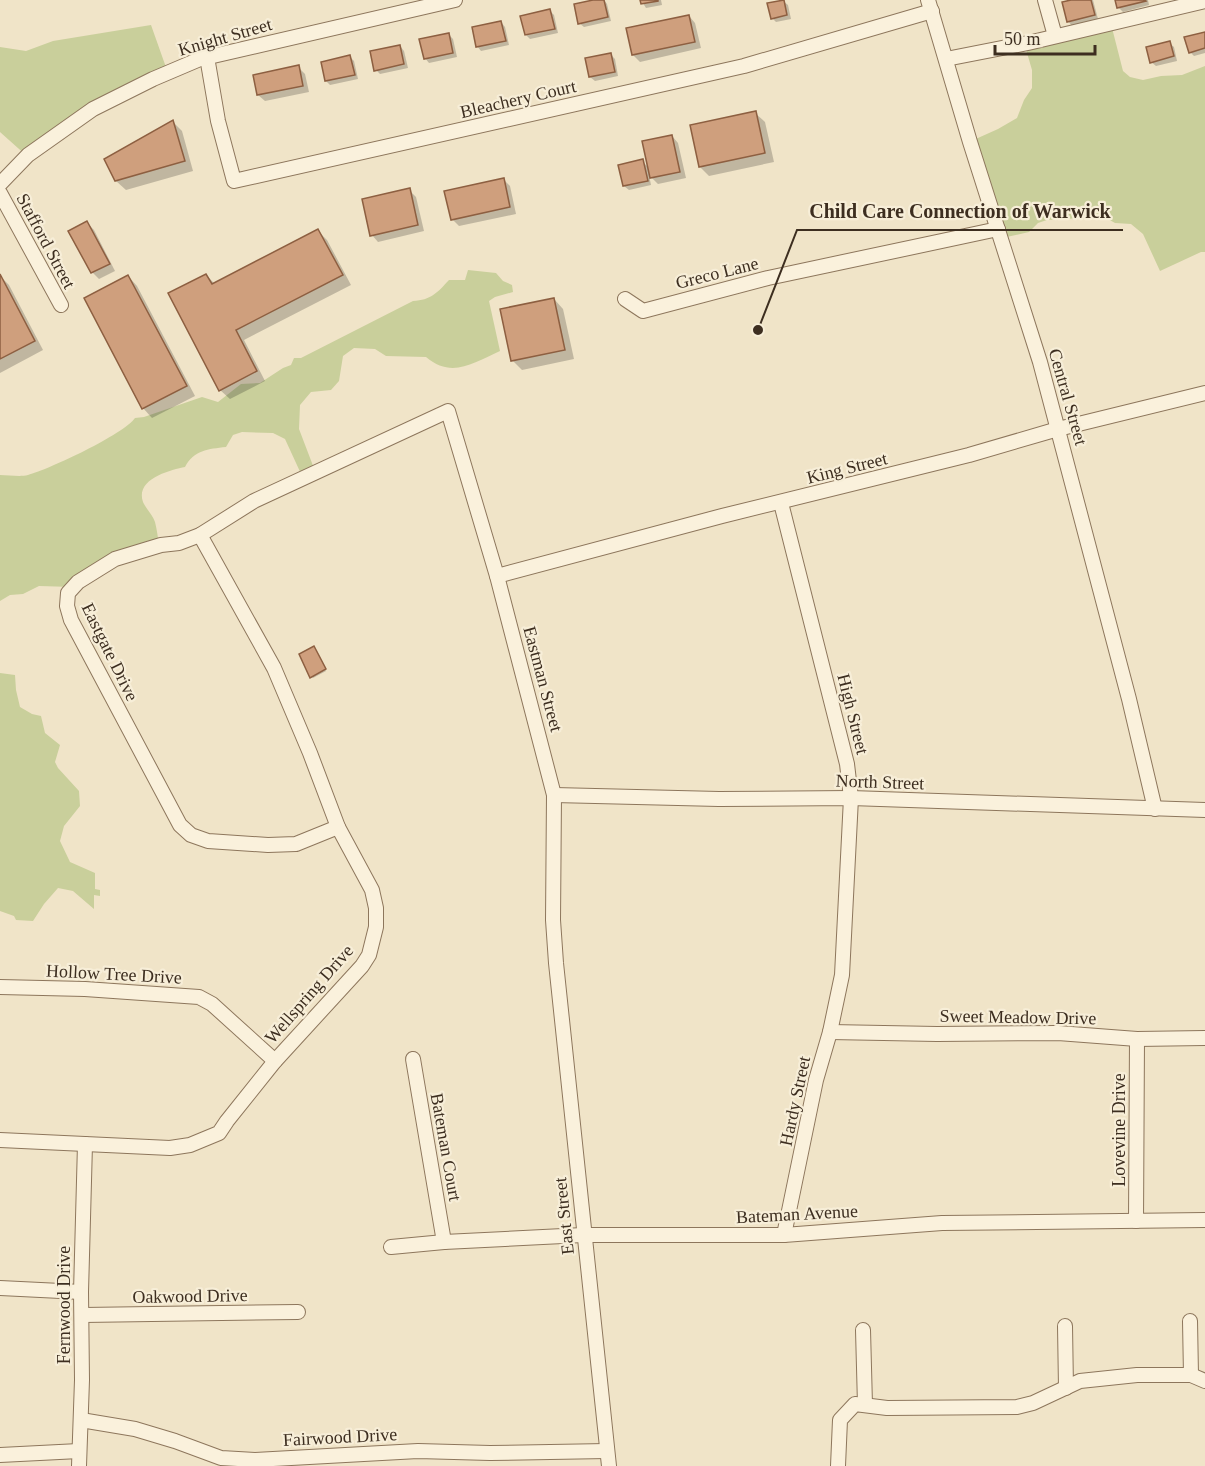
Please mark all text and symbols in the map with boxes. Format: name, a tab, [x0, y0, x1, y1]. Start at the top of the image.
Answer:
street label: Knight Street	[176, 14, 274, 60]
scale bar	[995, 18, 1096, 56]
text: 50 m	[1004, 29, 1041, 49]
street label: Bleachery Court	[458, 76, 578, 122]
street label: Stafford Street	[12, 190, 80, 292]
callout: Child Care Connection of Warwick	[797, 192, 1123, 230]
text: Child Care Connection of Warwick	[809, 200, 1112, 222]
street label: Greco Lane	[674, 253, 760, 293]
street label: Central Street	[1045, 346, 1091, 448]
street label: King Street	[805, 448, 889, 488]
street label: Eastgate Drive	[78, 600, 142, 704]
street label: Eastman Street	[519, 624, 567, 734]
street label: High Street	[833, 672, 873, 756]
street label: North Street	[835, 770, 925, 794]
street label: Wellspring Drive	[261, 941, 357, 1047]
street label: Hollow Tree Drive	[46, 960, 182, 988]
street label: Sweet Meadow Drive	[939, 1006, 1097, 1028]
street label: Hardy Street	[776, 1054, 814, 1148]
street label: Lovevine Drive	[1109, 1073, 1129, 1187]
street label: Bateman Court	[427, 1091, 465, 1203]
street label: East Street	[550, 1176, 578, 1256]
street label: Bateman Avenue	[735, 1201, 859, 1227]
street label: Fernwood Drive	[54, 1246, 74, 1364]
street label: Oakwood Drive	[132, 1285, 248, 1307]
street label: Fairwood Drive	[282, 1424, 398, 1450]

